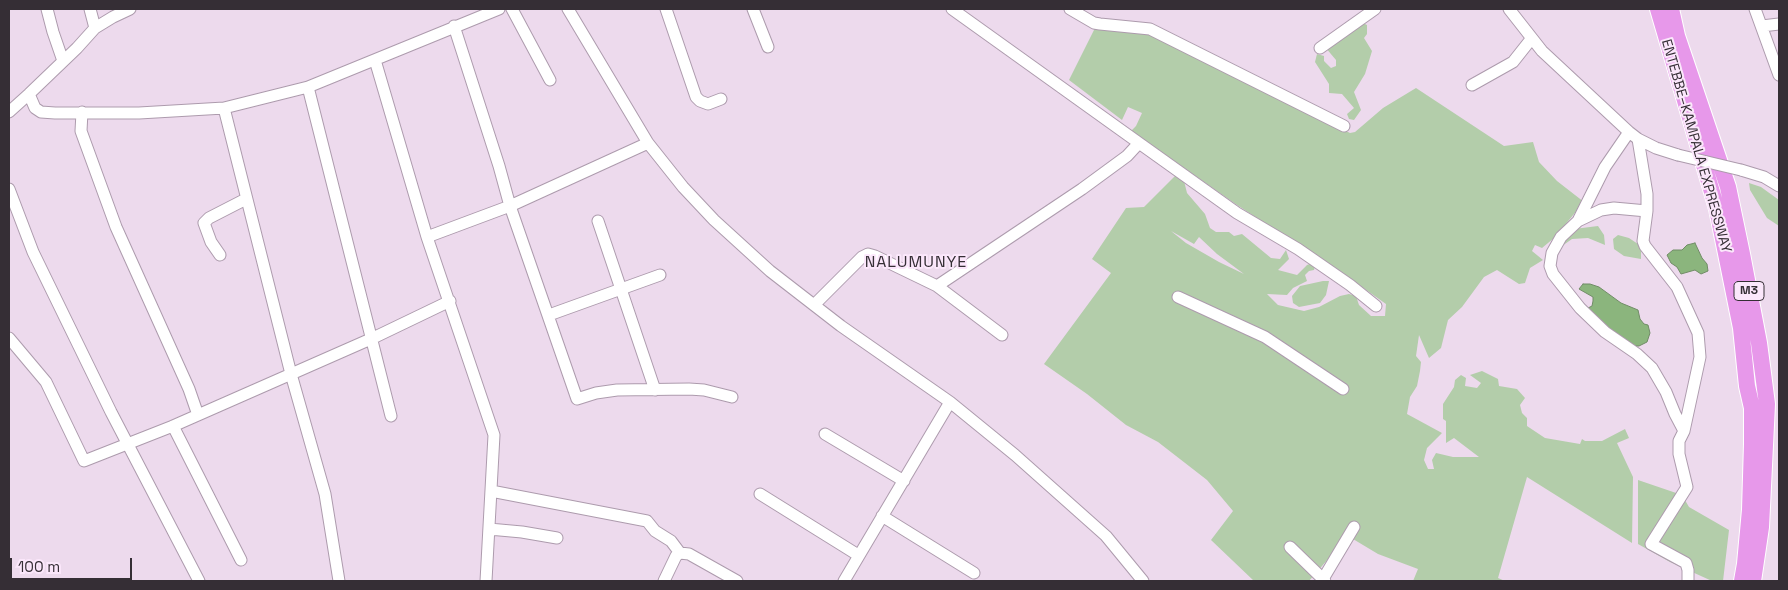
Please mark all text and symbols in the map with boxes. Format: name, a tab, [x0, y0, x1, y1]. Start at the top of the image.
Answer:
street label: ENTEBBE–KAMPALA EXPRESSWAY	[1657, 37, 1735, 255]
district label: NALUMUNYE	[864, 253, 968, 273]
road number: M3	[1734, 282, 1764, 300]
scale bar	[12, 548, 135, 580]
text: 100 m	[18, 557, 60, 576]

